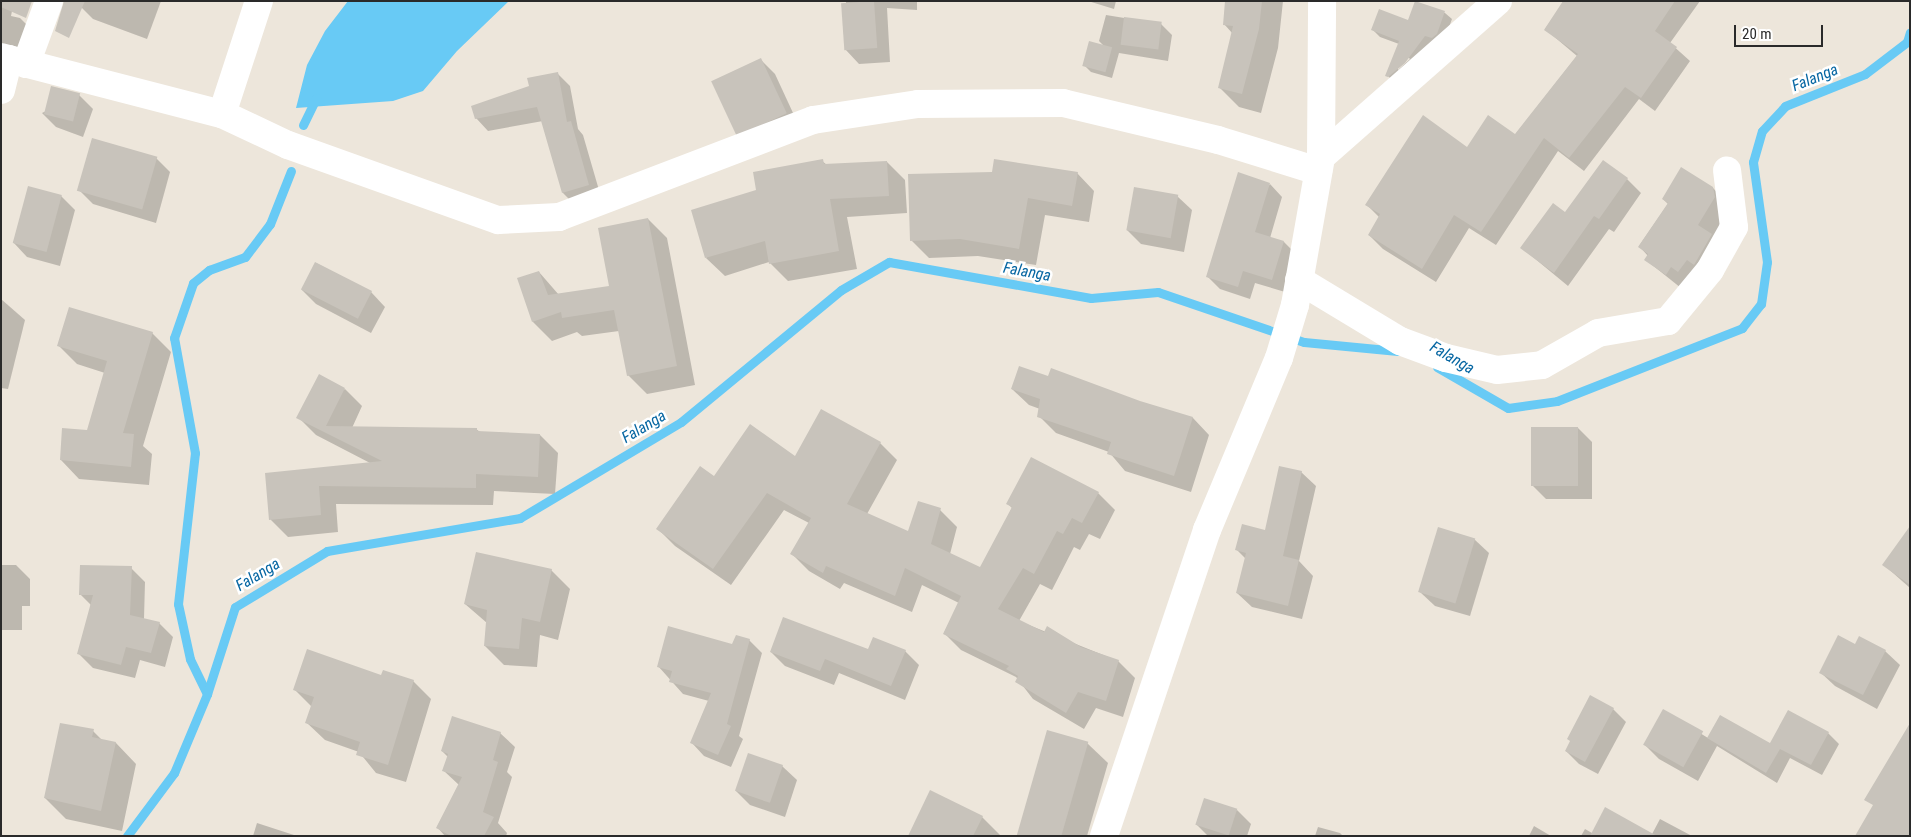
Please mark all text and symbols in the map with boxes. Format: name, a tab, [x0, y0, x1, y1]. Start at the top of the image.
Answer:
scale bar	[1736, 15, 1825, 47]
text: 20 m	[1742, 25, 1772, 43]
water label: Falanga	[1789, 60, 1841, 96]
water label: Falanga	[1002, 258, 1052, 286]
water label: Falanga	[1426, 338, 1478, 378]
water label: Falanga	[618, 406, 670, 448]
water label: Falanga	[232, 554, 284, 596]

